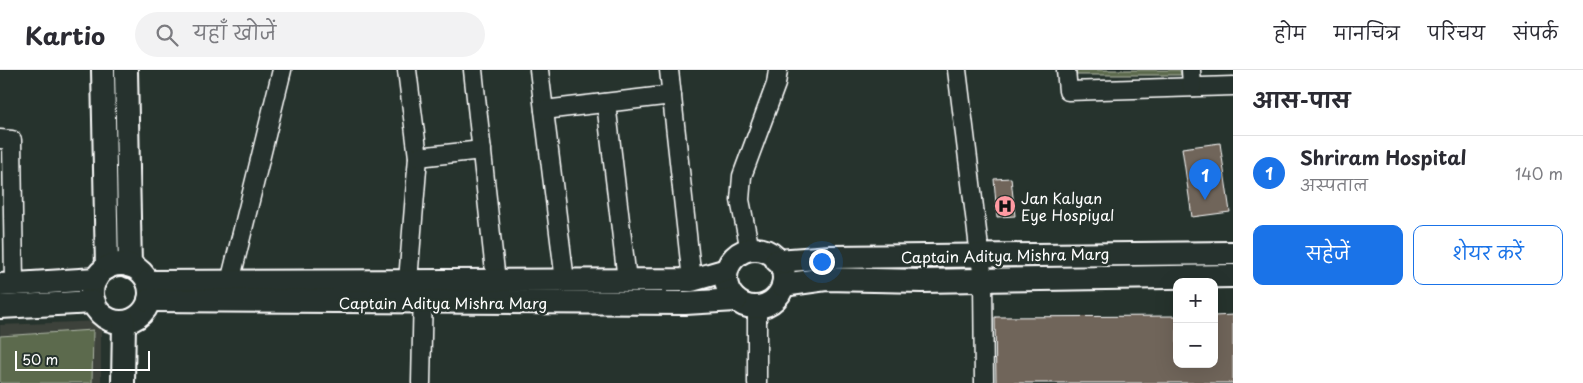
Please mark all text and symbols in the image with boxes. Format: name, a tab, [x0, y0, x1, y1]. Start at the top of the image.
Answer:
search box	[135, 12, 485, 57]
text: Kartio	[25, 17, 105, 53]
text: यहाँ खोजें	[193, 18, 276, 46]
text: होम	[1274, 19, 1306, 46]
text: मानचित्र	[1334, 19, 1400, 46]
text: परिचय	[1428, 19, 1485, 46]
text: संपर्क	[1513, 19, 1558, 46]
icon: search	[153, 21, 181, 49]
text: आस-पास	[1253, 83, 1350, 115]
text: Shriram Hospital	[1300, 143, 1466, 171]
pin: 1	[1189, 159, 1221, 200]
text: 1	[1265, 161, 1273, 185]
text: 140 m	[1515, 161, 1563, 185]
text: अस्पताल	[1300, 172, 1368, 196]
place label: Jan Kalyan Eye Hospiyal	[1021, 186, 1114, 226]
hospital icon: Jan Kalyan Eye Hospiyal	[993, 194, 1017, 218]
button: सहेजें	[1253, 225, 1403, 285]
button: शेयर करें	[1413, 225, 1563, 285]
street label: Captain Aditya Mishra Marg	[901, 242, 1109, 268]
your location	[809, 249, 835, 275]
map controls	[1173, 278, 1218, 368]
button: +	[1173, 278, 1218, 323]
street label: Captain Aditya Mishra Marg	[339, 291, 547, 314]
button: −	[1173, 323, 1218, 368]
scale bar	[15, 348, 150, 371]
text: 50 m	[22, 349, 58, 370]

